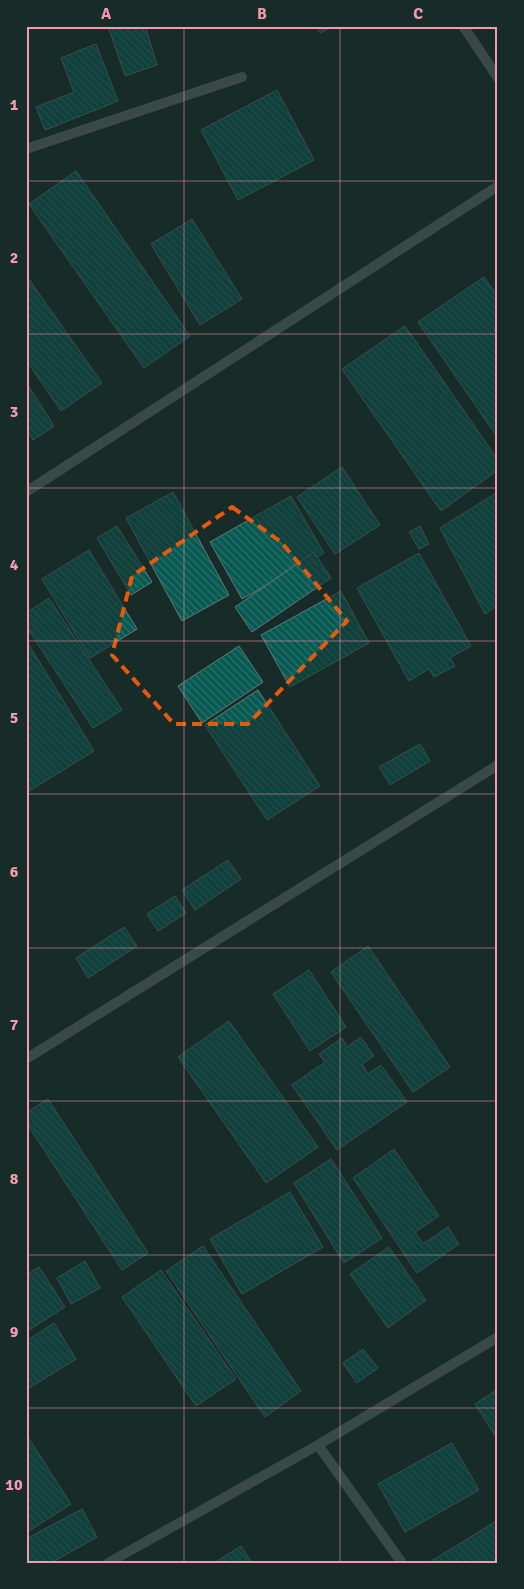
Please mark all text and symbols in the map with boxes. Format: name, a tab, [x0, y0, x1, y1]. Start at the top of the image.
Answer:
text: A	[101, 4, 112, 24]
text: B	[257, 4, 267, 24]
text: C	[413, 4, 423, 24]
text: 1	[10, 95, 19, 115]
text: 2	[10, 248, 18, 268]
text: 3	[10, 402, 18, 422]
text: 4	[10, 555, 19, 575]
text: 5	[10, 708, 18, 728]
text: 6	[10, 862, 19, 882]
text: 7	[10, 1015, 19, 1035]
text: 8	[10, 1169, 19, 1189]
text: 9	[10, 1322, 19, 1342]
text: 10	[5, 1475, 23, 1495]

